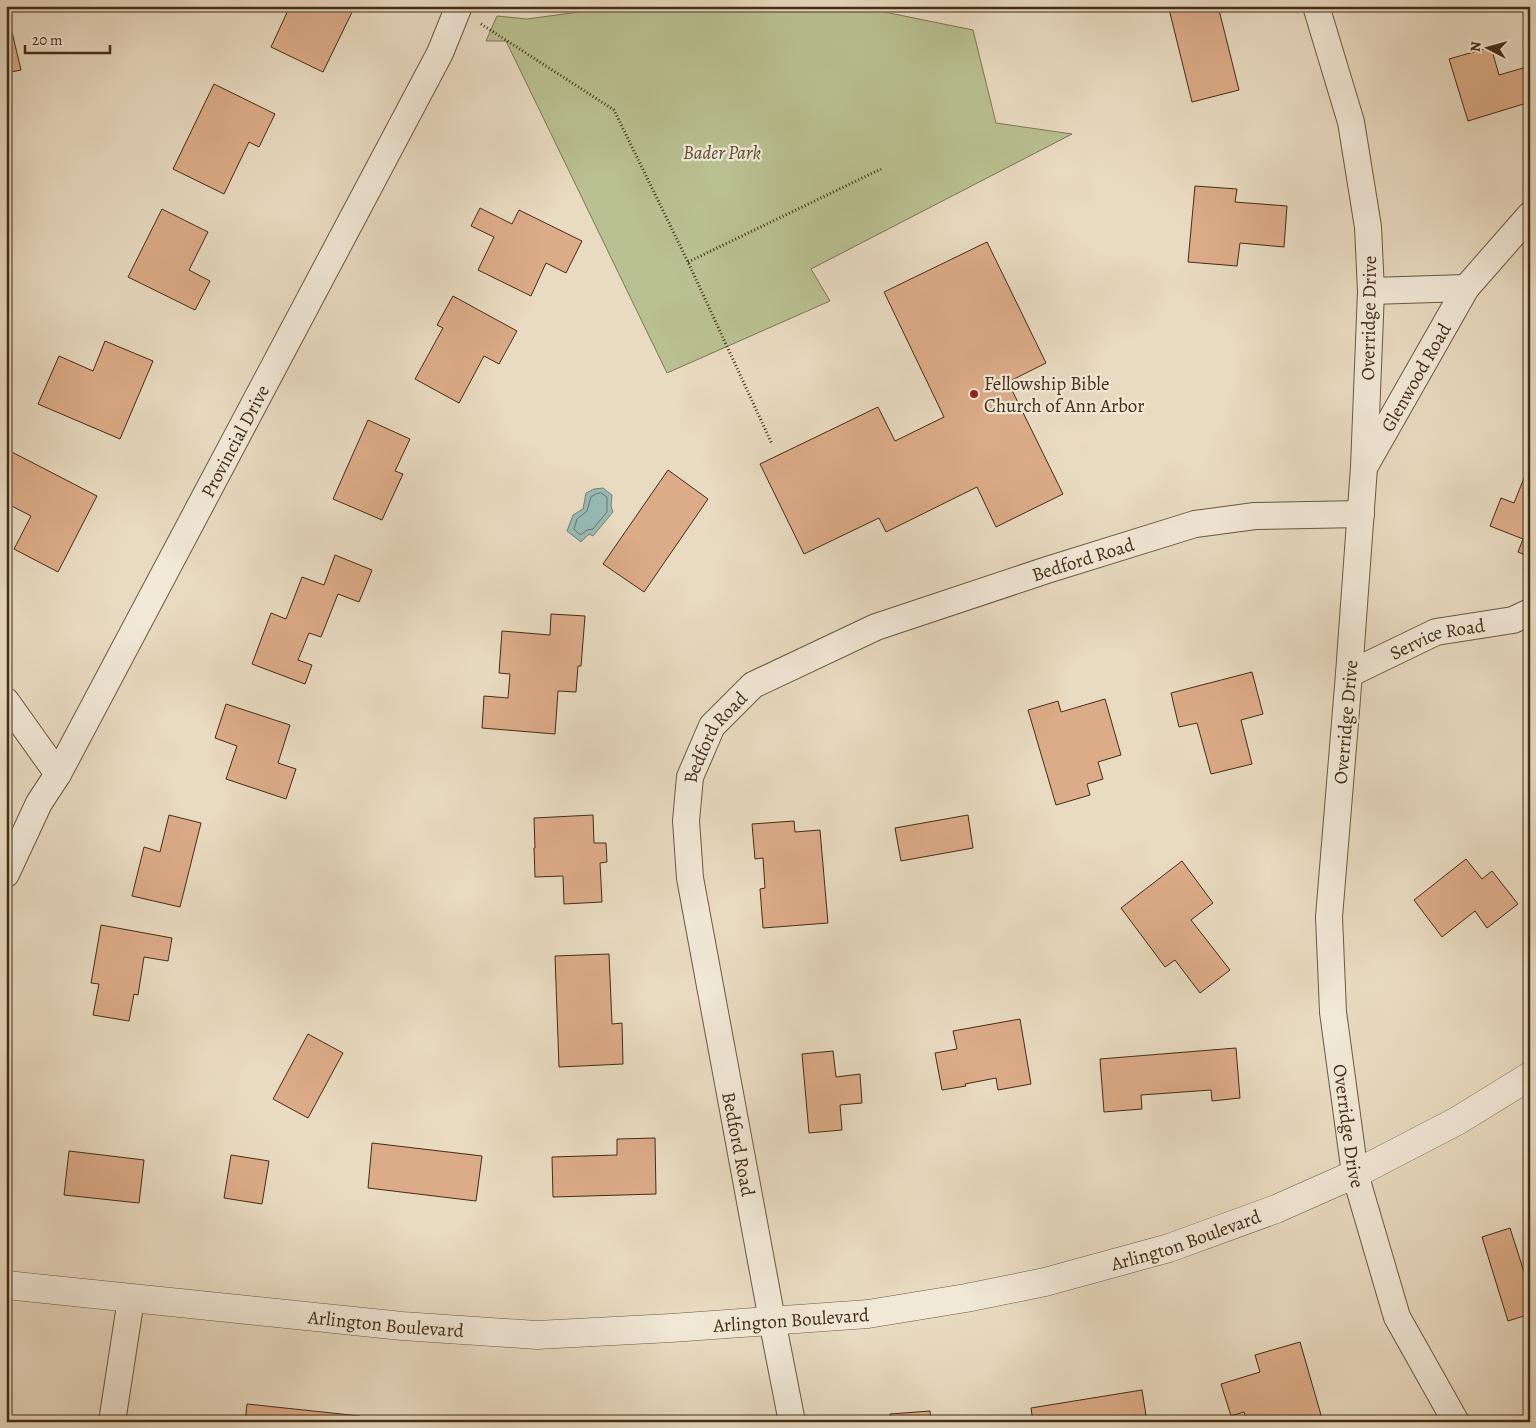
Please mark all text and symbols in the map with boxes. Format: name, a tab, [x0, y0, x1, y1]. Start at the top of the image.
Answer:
scale bar	[25, 22, 110, 54]
north arrow	[1464, 22, 1514, 72]
text: 20 m	[32, 30, 63, 50]
text: N	[1466, 41, 1486, 53]
park label: Bader Park	[683, 140, 761, 166]
street label: Overridge Drive	[1355, 256, 1383, 381]
street label: Glenwood Road	[1375, 318, 1458, 437]
place label: Fellowship Bible Church of Ann Arbor	[984, 371, 1145, 419]
street label: Provincial Drive	[195, 380, 276, 502]
marker: Fellowship Bible Church of Ann Arbor	[968, 388, 980, 400]
street label: Bedford Road	[1028, 531, 1138, 588]
street label: Service Road	[1386, 612, 1487, 666]
street label: Overridge Drive	[1328, 659, 1364, 785]
street label: Bedford Road	[678, 685, 754, 784]
street label: Overridge Drive	[1326, 1062, 1370, 1191]
street label: Bedford Road	[715, 1090, 761, 1199]
street label: Arlington Boulevard	[1107, 1203, 1265, 1278]
street label: Arlington Boulevard	[711, 1302, 871, 1339]
street label: Arlington Boulevard	[306, 1304, 465, 1344]

